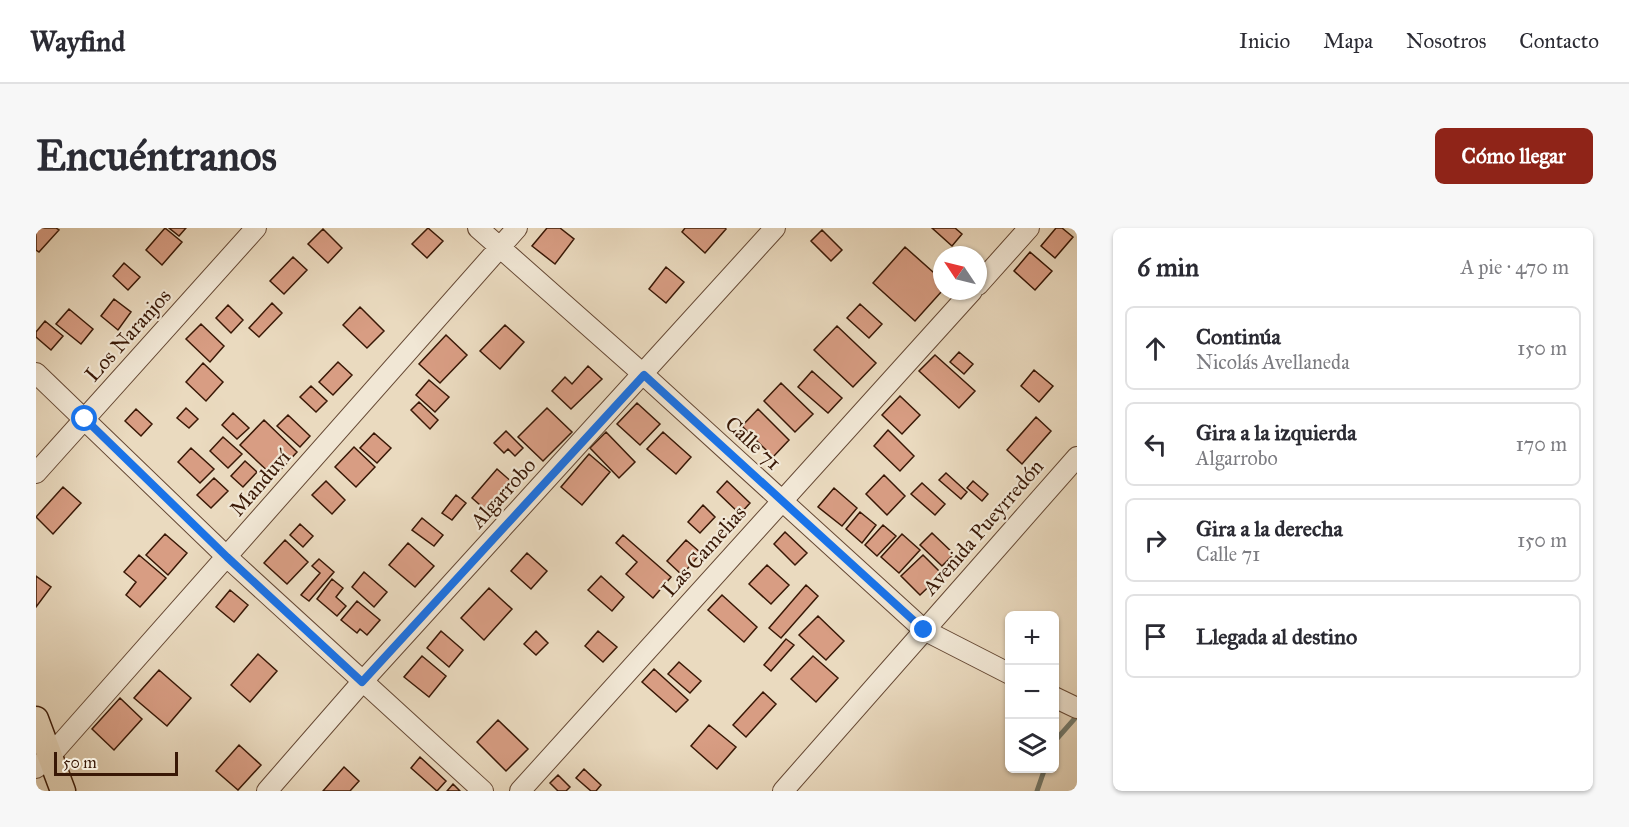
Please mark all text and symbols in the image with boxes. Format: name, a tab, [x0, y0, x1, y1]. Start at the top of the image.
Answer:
text: Wayfind	[30, 24, 125, 59]
text: Inicio	[1239, 28, 1290, 54]
text: Mapa	[1323, 28, 1373, 54]
text: Nosotros	[1406, 28, 1486, 54]
text: Contacto	[1519, 28, 1599, 54]
button: Cómo llegar	[1435, 128, 1593, 184]
text: Encuéntranos	[36, 130, 277, 182]
north arrow	[933, 246, 987, 300]
text: 6 min	[1137, 251, 1199, 283]
text: A pie · 470 m	[1461, 255, 1569, 279]
street label: Los Naranjos	[79, 283, 177, 387]
text: Continúa	[1196, 323, 1281, 350]
icon: ahead	[1139, 332, 1172, 365]
text: 150 m	[1517, 336, 1567, 360]
text: Nicolás Avellaneda	[1196, 350, 1350, 374]
route start	[71, 405, 97, 431]
street label: Calle 71	[720, 411, 786, 475]
text: Gira a la izquierda	[1196, 419, 1357, 446]
icon: left	[1139, 428, 1172, 461]
text: 170 m	[1516, 432, 1567, 456]
street label: Manduví	[224, 444, 297, 522]
text: Algarrobo	[1196, 446, 1278, 470]
street label: Algarrobo	[464, 452, 542, 534]
street label: Avenida Pueyrredón	[916, 454, 1049, 601]
street label: Las Camelias	[656, 500, 752, 602]
text: Gira a la derecha	[1196, 515, 1343, 542]
icon: right	[1139, 524, 1172, 557]
text: 150 m	[1517, 528, 1567, 552]
text: Calle 71	[1196, 542, 1260, 566]
map controls	[1005, 611, 1059, 773]
button: +	[1005, 611, 1059, 665]
route end	[910, 616, 936, 642]
icon: arrive	[1139, 620, 1172, 653]
text: Llegada al destino	[1196, 623, 1357, 650]
button: −	[1005, 665, 1059, 719]
button: layers	[1005, 719, 1059, 773]
scale bar	[54, 749, 178, 776]
text: 50 m	[63, 753, 97, 772]

